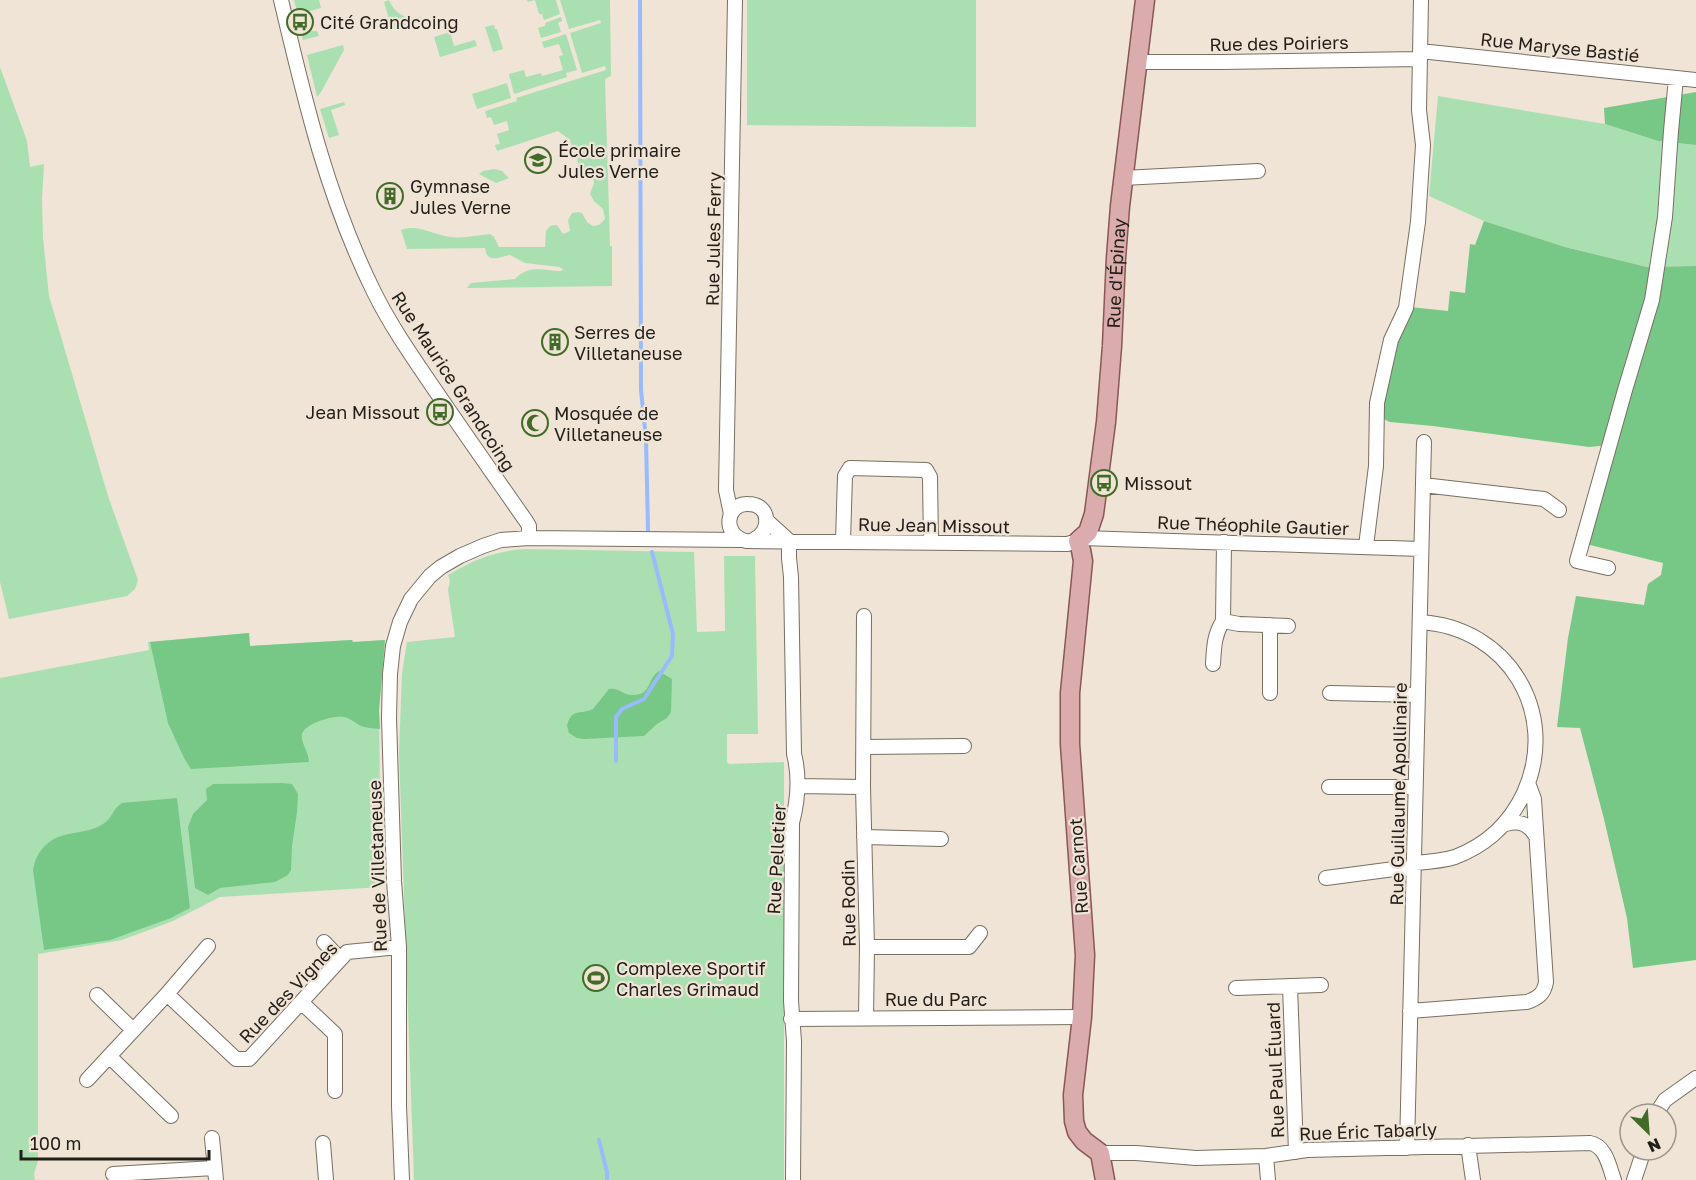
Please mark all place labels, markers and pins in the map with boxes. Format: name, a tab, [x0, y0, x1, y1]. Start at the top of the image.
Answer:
bus stop icon: Cité Grandcoing	[285, 7, 315, 37]
place label: Cité Grandcoing	[320, 11, 459, 33]
place label: École primaire Jules Verne	[558, 139, 681, 182]
school or university icon: École primaire Jules Verne	[523, 145, 553, 175]
place label: Gymnase Jules Verne	[410, 175, 511, 218]
building icon: Gymnase Jules Verne	[375, 181, 405, 211]
place label: Serres de Villetaneuse	[574, 321, 682, 364]
building icon: Serres de Villetaneuse	[540, 327, 570, 357]
bus stop icon: Jean Missout	[425, 397, 455, 427]
place label: Jean Missout	[306, 401, 420, 423]
place label: Mosquée de Villetaneuse	[554, 402, 662, 445]
mosque icon: Mosquée de Villetaneuse	[520, 408, 550, 438]
bus stop icon: Missout	[1089, 468, 1119, 498]
place label: Missout	[1124, 472, 1192, 494]
place label: Complexe Sportif Charles Grimaud	[616, 957, 766, 1000]
sports icon: Complexe Sportif Charles Grimaud	[581, 963, 611, 993]

